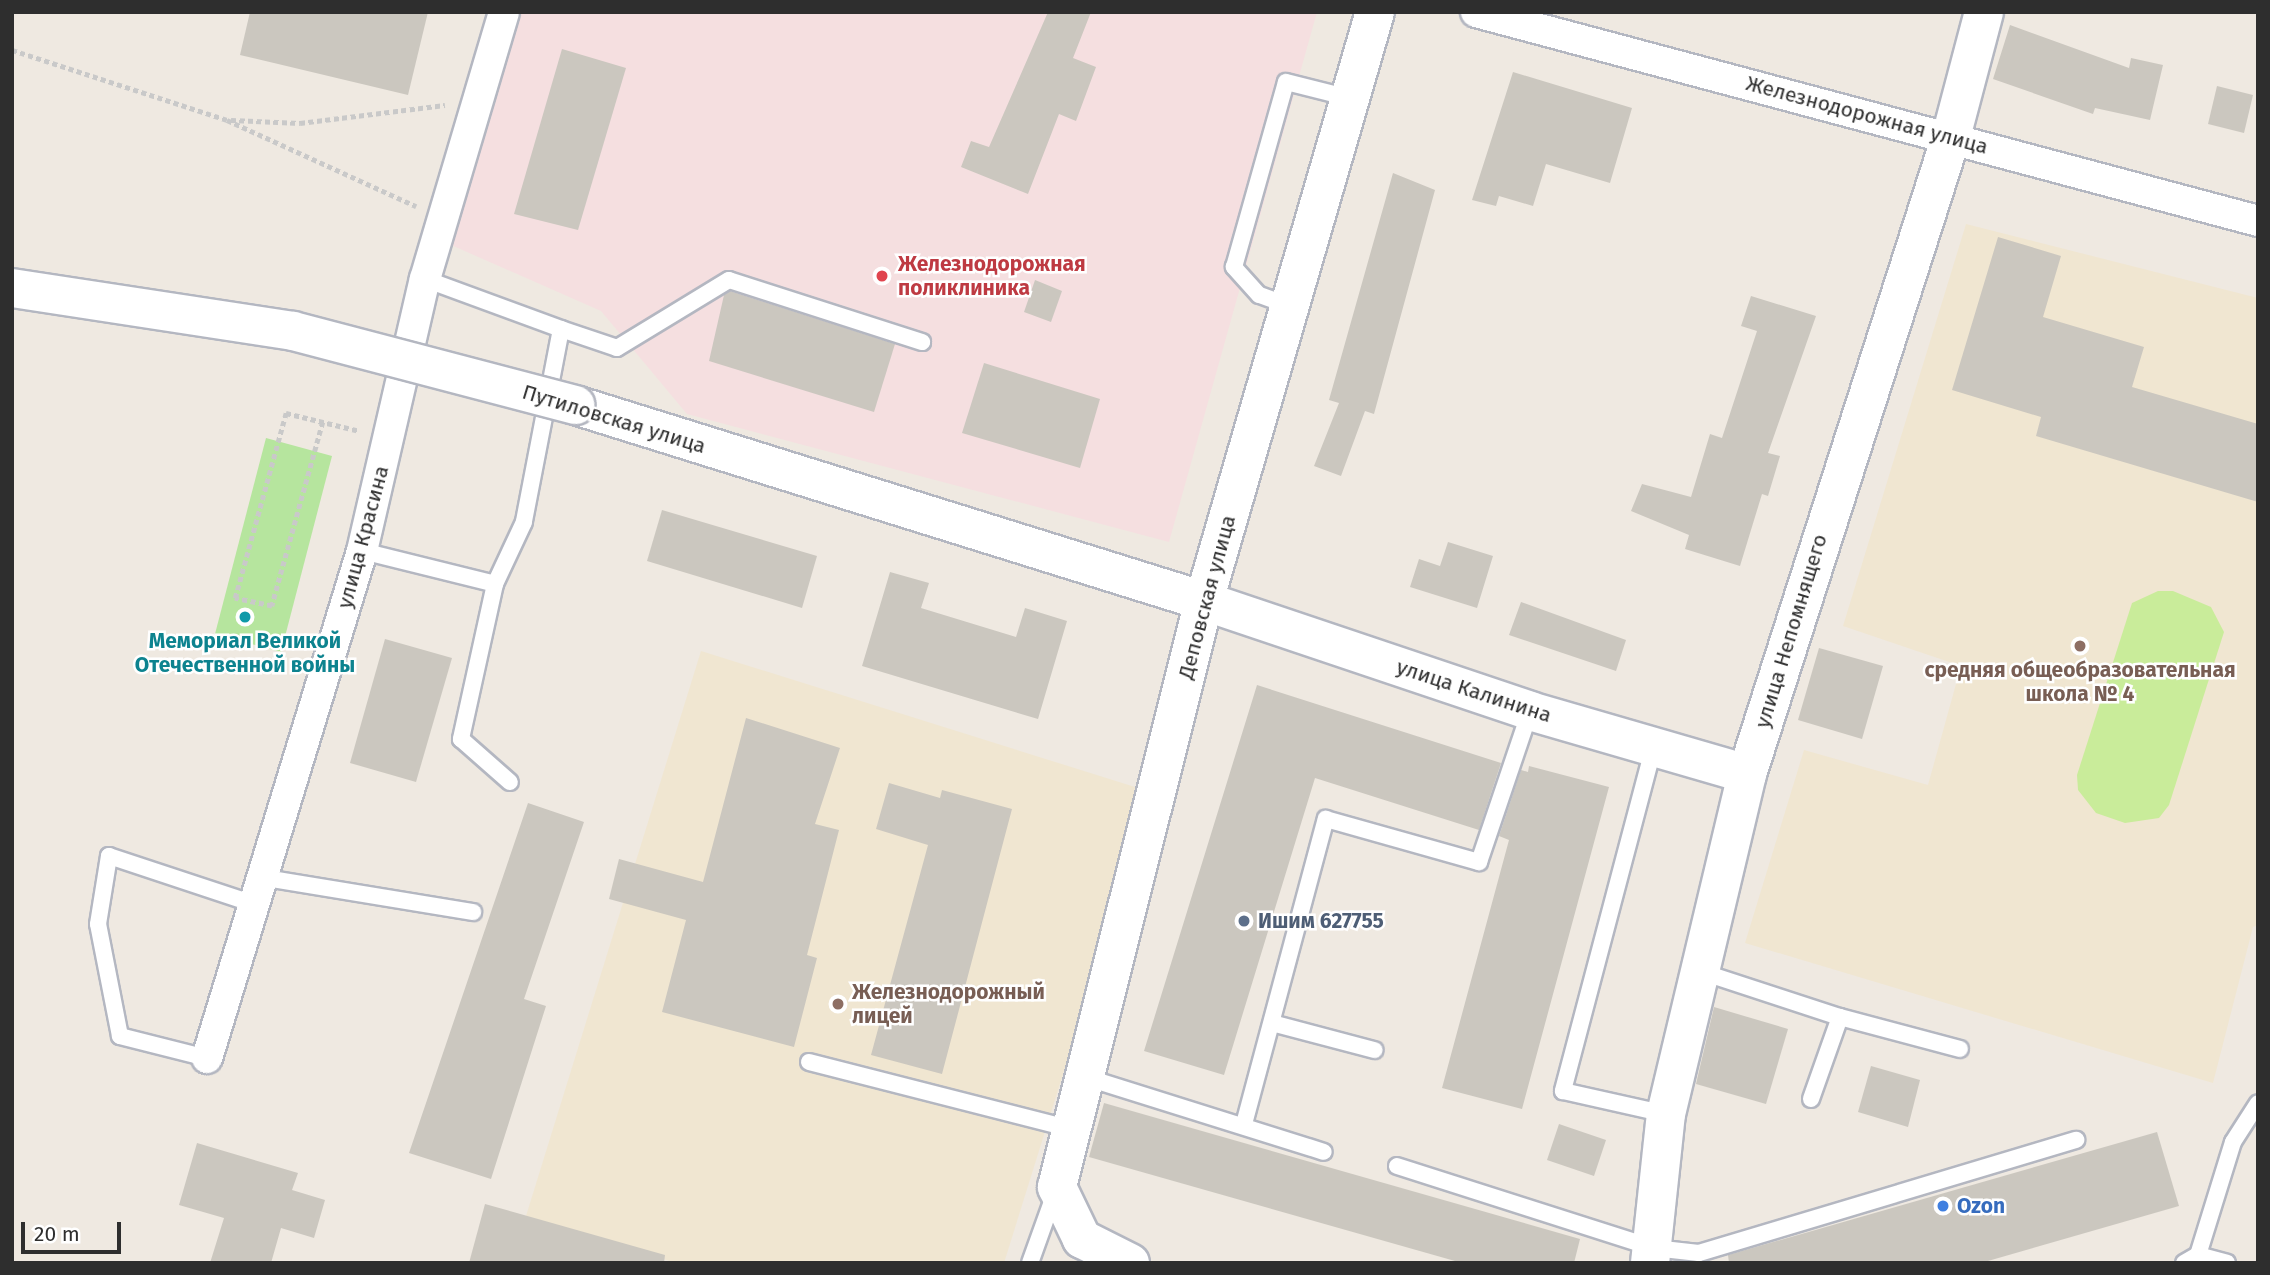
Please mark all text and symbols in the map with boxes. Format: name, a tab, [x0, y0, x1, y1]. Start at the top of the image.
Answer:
street label: Железнодорожная улица	[1743, 71, 1991, 159]
place label: Железнодорожная поликлиника	[898, 251, 1086, 301]
marker: Железнодорожная поликлиника	[872, 266, 892, 286]
street label: Путиловская улица	[519, 379, 709, 459]
street label: улица Красина	[332, 463, 394, 611]
street label: Деповская улица	[1173, 512, 1241, 682]
street label: улица Непомнящего	[1750, 531, 1832, 731]
marker: Мемориал Великой Отечественной войны	[237, 609, 253, 625]
place label: Мемориал Великой Отечественной войны	[135, 628, 355, 678]
marker: средняя общеобразовательная школа № 4	[2072, 638, 2088, 654]
street label: улица Калинина	[1393, 654, 1555, 728]
place label: средняя общеобразовательная школа № 4	[1924, 657, 2236, 707]
place label: Ишим 627755	[1258, 908, 1384, 934]
marker: Ишим 627755	[1236, 913, 1252, 929]
place label: Железнодорожный лицей	[852, 979, 1045, 1029]
marker: Железнодорожный лицей	[830, 996, 846, 1012]
place label: Ozon	[1957, 1193, 2005, 1219]
marker: Ozon	[1935, 1198, 1951, 1214]
scale bar	[24, 1208, 124, 1252]
text: 20 m	[34, 1221, 80, 1247]

